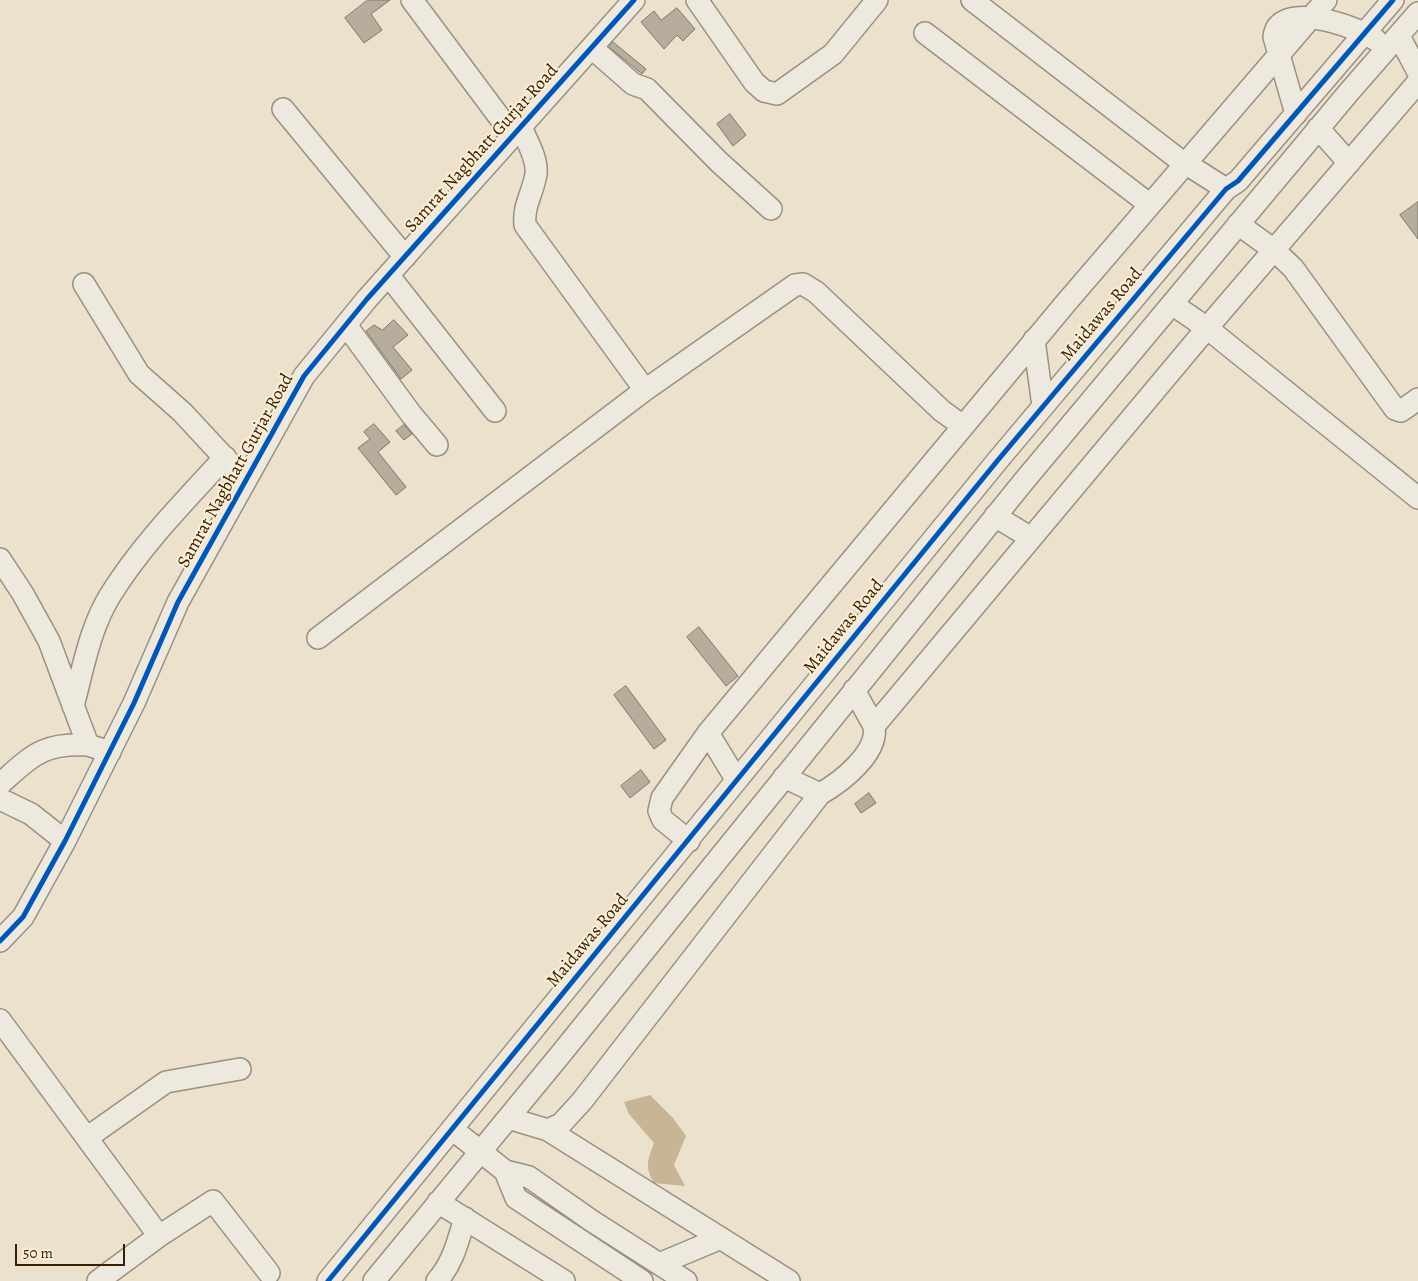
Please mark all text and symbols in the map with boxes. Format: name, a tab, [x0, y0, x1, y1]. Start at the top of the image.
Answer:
street label: Samrat Nagbhatt Gurjar Road	[401, 60, 563, 238]
street label: Maidawas Road	[1057, 264, 1147, 366]
street label: Samrat Nagbhatt Gurjar Road	[174, 370, 298, 572]
street label: Maidawas Road	[799, 575, 889, 679]
street label: Maidawas Road	[543, 890, 633, 992]
scale bar	[18, 1234, 128, 1266]
text: 50 m	[23, 1243, 53, 1263]

